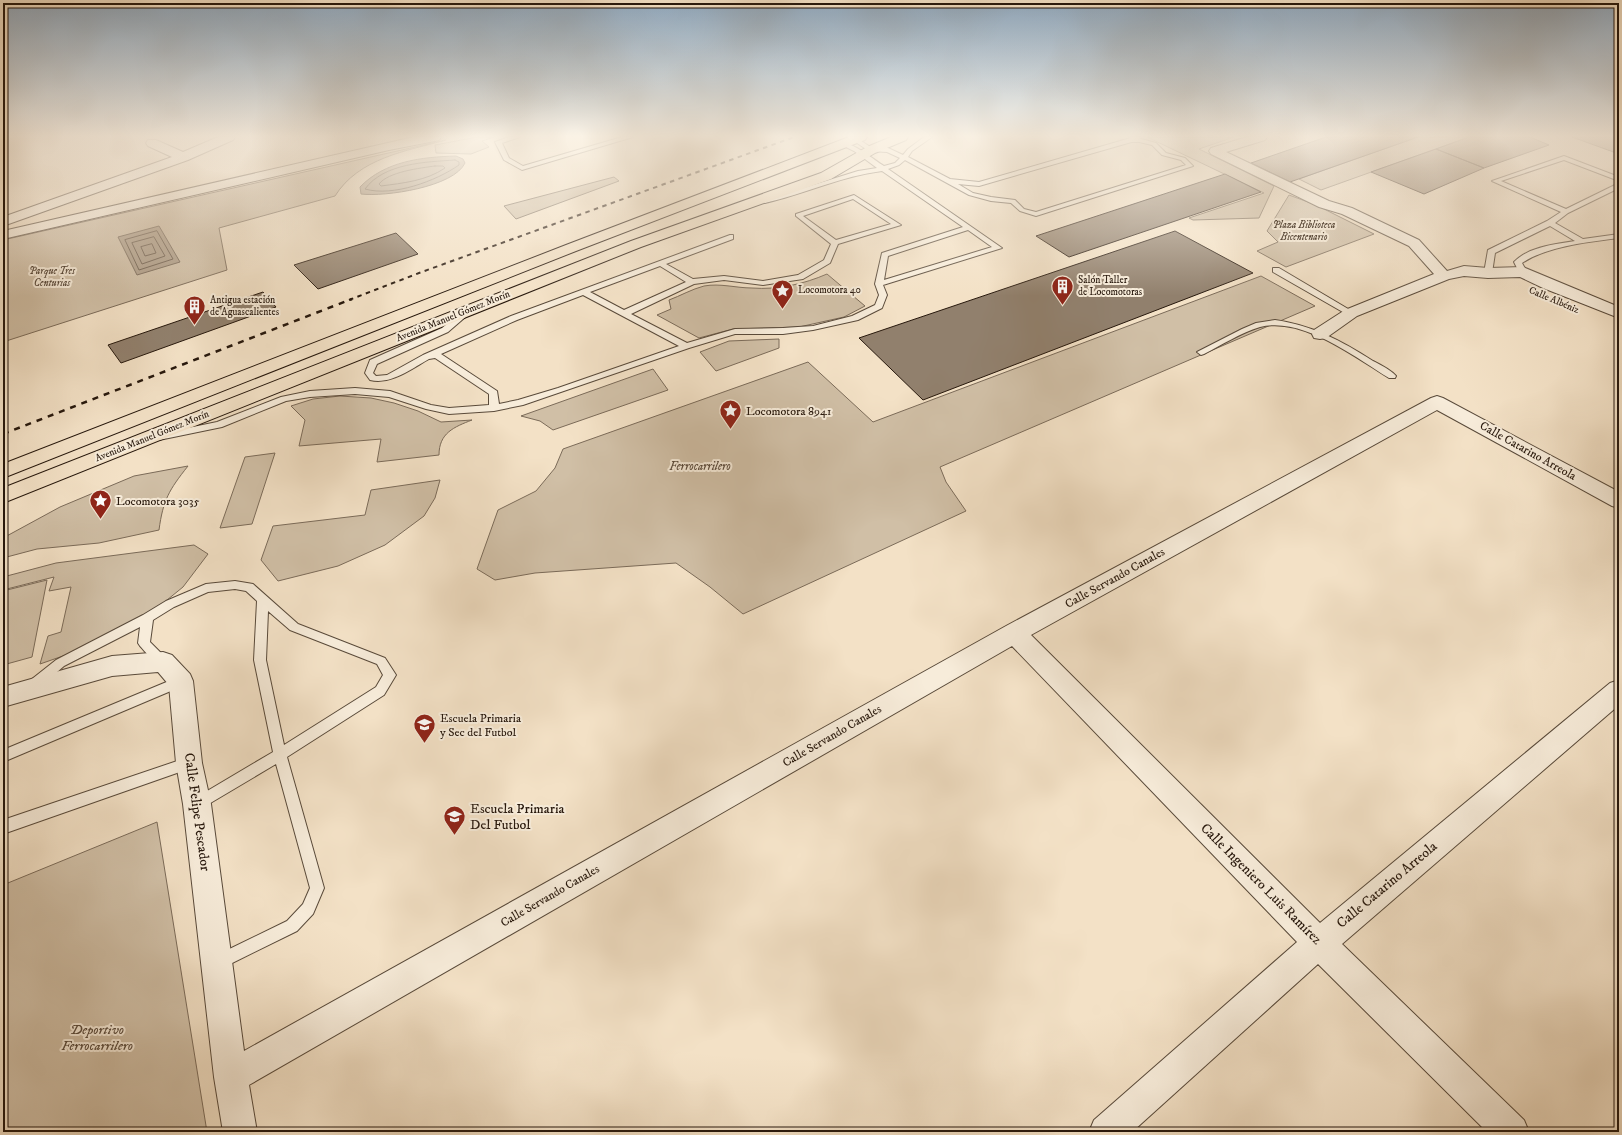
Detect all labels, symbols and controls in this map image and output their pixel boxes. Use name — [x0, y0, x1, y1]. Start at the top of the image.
park label: Plaza Biblioteca Bicentenario — [1273, 219, 1335, 243]
park label: Parque Tres Centurias — [29, 265, 76, 289]
building icon: Salón Taller de Locomotoras — [1049, 273, 1075, 306]
place label: Salón Taller de Locomotoras — [1078, 274, 1143, 298]
place icon: Locomotora 40 — [769, 277, 795, 310]
place label: Locomotora 40 — [798, 284, 861, 296]
street label: Calle Albéniz — [1527, 284, 1582, 316]
street label: Avenida Manuel Gómez Morín — [394, 287, 512, 344]
building icon: Antigua estación de Aguascalientes — [181, 293, 207, 326]
place label: Antigua estación de Aguascalientes — [210, 294, 280, 318]
place icon: Locomotora 8941 — [718, 398, 744, 431]
place label: Locomotora 8941 — [746, 404, 831, 419]
street label: Avenida Manuel Gómez Morín — [93, 407, 211, 464]
street label: Calle Catarino Arreola — [1477, 418, 1580, 484]
park label: Ferrocarrilero — [669, 459, 731, 474]
place icon: Locomotora 3035 — [88, 488, 114, 521]
place label: Locomotora 3035 — [116, 494, 199, 509]
street label: Calle Servando Canales — [1063, 544, 1167, 612]
street label: Calle Servando Canales — [780, 702, 884, 770]
place label: Escuela Primaria y Sec del Futbol — [440, 711, 522, 740]
school or university icon: Escuela Primaria y Sec del Futbol — [411, 712, 437, 745]
street label: Calle Felipe Pescador — [180, 752, 214, 873]
place label: Escuela Primaria Del Futbol — [470, 800, 565, 834]
school or university icon: Escuela Primaria Del Futbol — [441, 804, 467, 837]
street label: Calle Ingeniero Luis Ramírez — [1196, 819, 1326, 949]
street label: Calle Catarino Arreola — [1333, 838, 1441, 932]
street label: Calle Servando Canales — [498, 862, 602, 930]
park label: Deportivo Ferrocarrilero — [61, 1021, 133, 1055]

